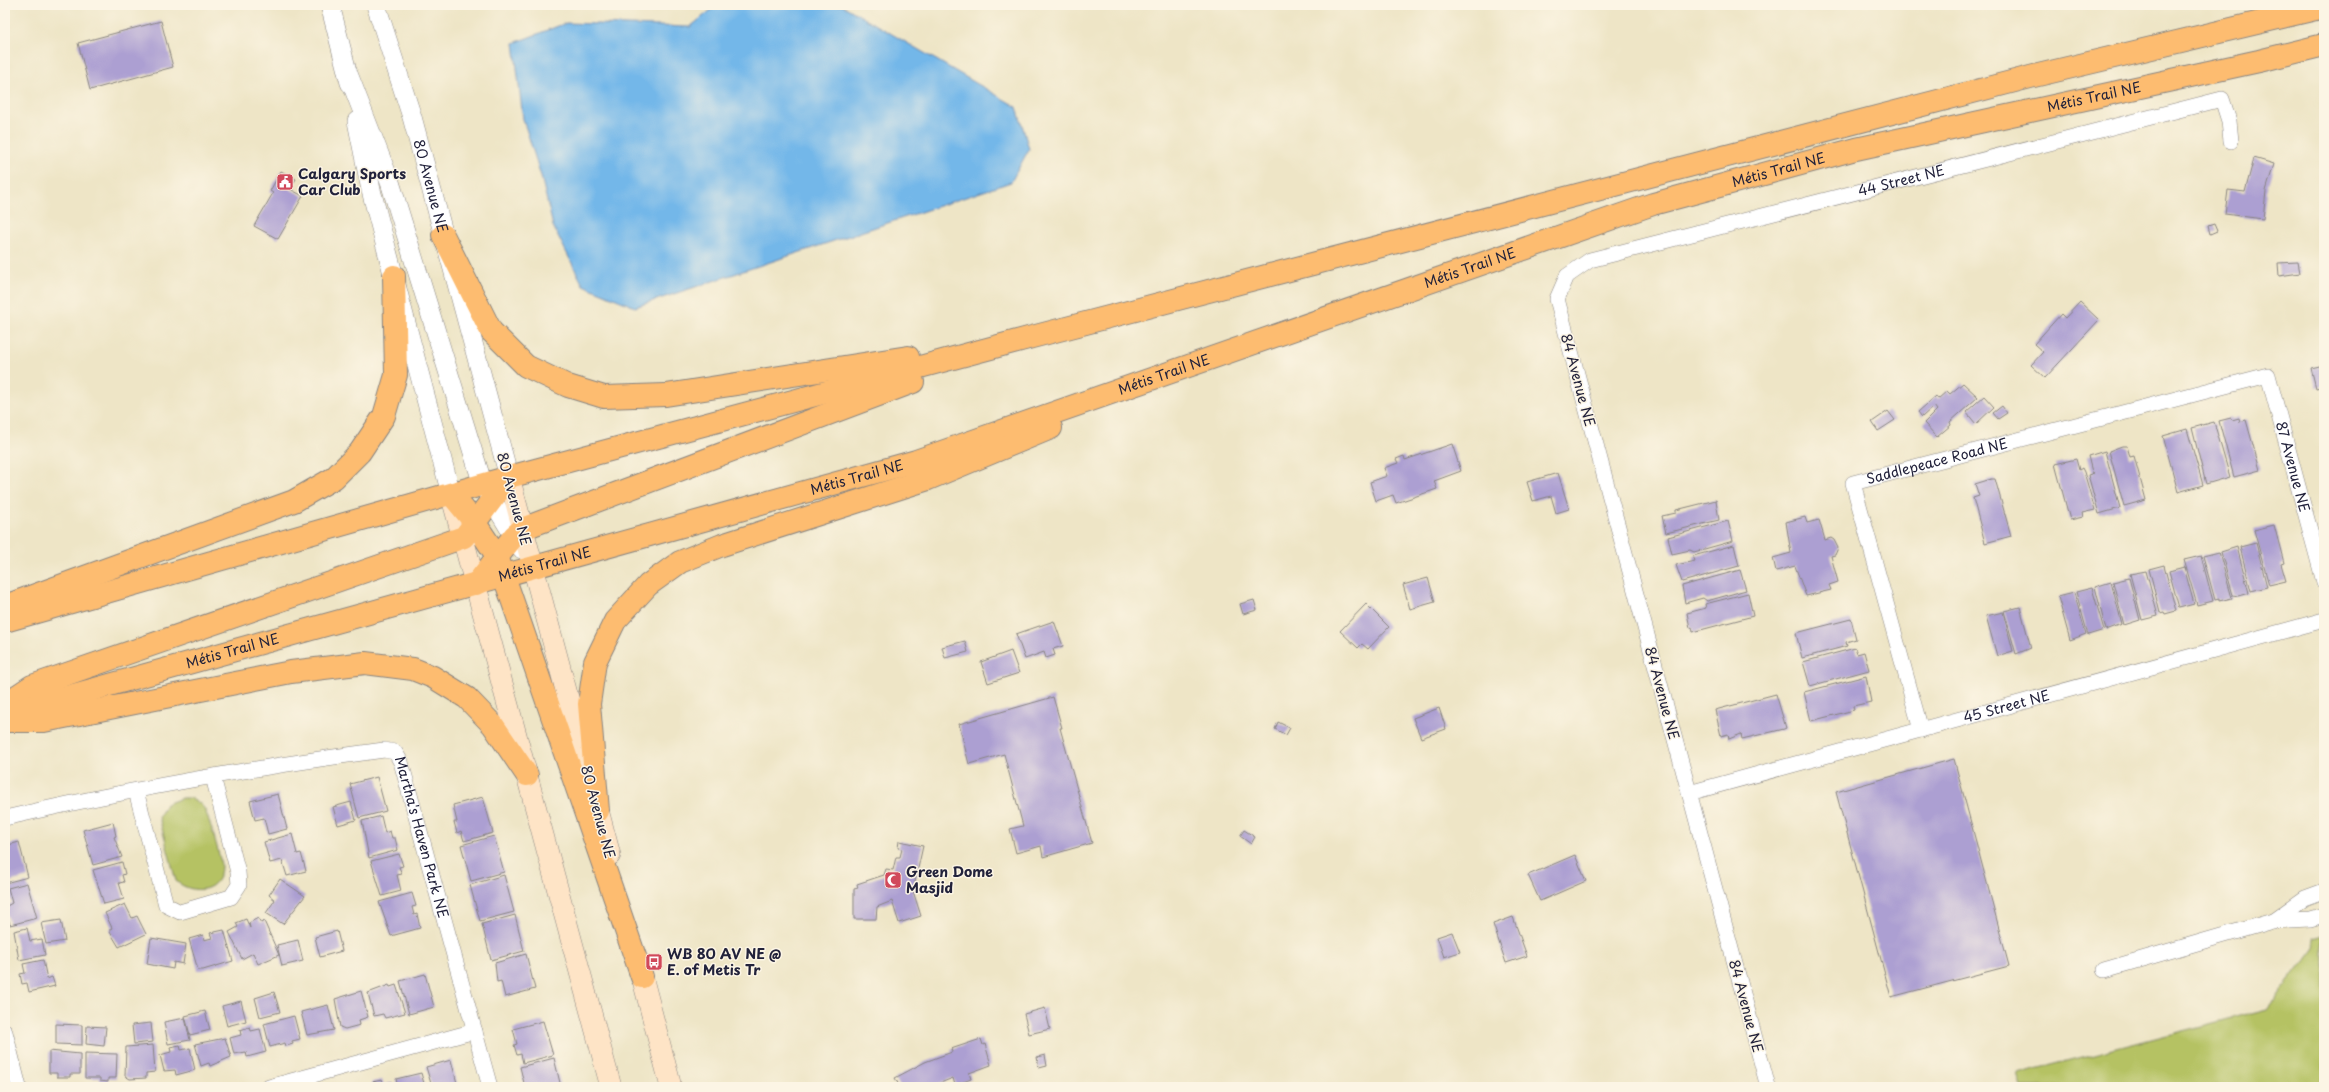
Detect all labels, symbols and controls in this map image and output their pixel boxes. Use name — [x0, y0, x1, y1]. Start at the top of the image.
street label: Métis Trail NE — [2045, 76, 2143, 117]
street label: 80 Avenue NE — [408, 137, 454, 235]
street label: Métis Trail NE — [1729, 147, 1828, 192]
street label: 44 Street NE — [1856, 159, 1947, 201]
place label: Calgary Sports Car Club — [298, 163, 406, 200]
public building icon: Calgary Sports Car Club — [275, 172, 295, 192]
street label: Métis Trail NE — [1421, 242, 1519, 293]
street label: 84 Avenue NE — [1556, 331, 1601, 429]
street label: Métis Trail NE — [1115, 348, 1213, 400]
street label: 87 Avenue NE — [2271, 419, 2316, 514]
street label: Saddlepeace Road NE — [1864, 432, 2010, 489]
street label: 80 Avenue NE — [492, 450, 537, 548]
street label: Métis Trail NE — [808, 454, 906, 500]
street label: Métis Trail NE — [495, 541, 594, 587]
street label: Métis Trail NE — [183, 627, 281, 673]
street label: 84 Avenue NE — [1640, 644, 1685, 742]
street label: 45 Street NE — [1961, 684, 2052, 728]
street label: Martha's Haven Park NE — [390, 754, 454, 921]
street label: 80 Avenue NE — [576, 763, 621, 861]
place label: Green Dome Masjid — [906, 861, 993, 898]
mosque icon: Green Dome Masjid — [883, 870, 903, 890]
place label: WB 80 AV NE @ E. of Metis Tr — [667, 943, 781, 980]
bus stop icon: WB 80 AV NE @ E. of Metis Tr — [644, 952, 664, 972]
street label: 84 Avenue NE — [1724, 957, 1769, 1055]

